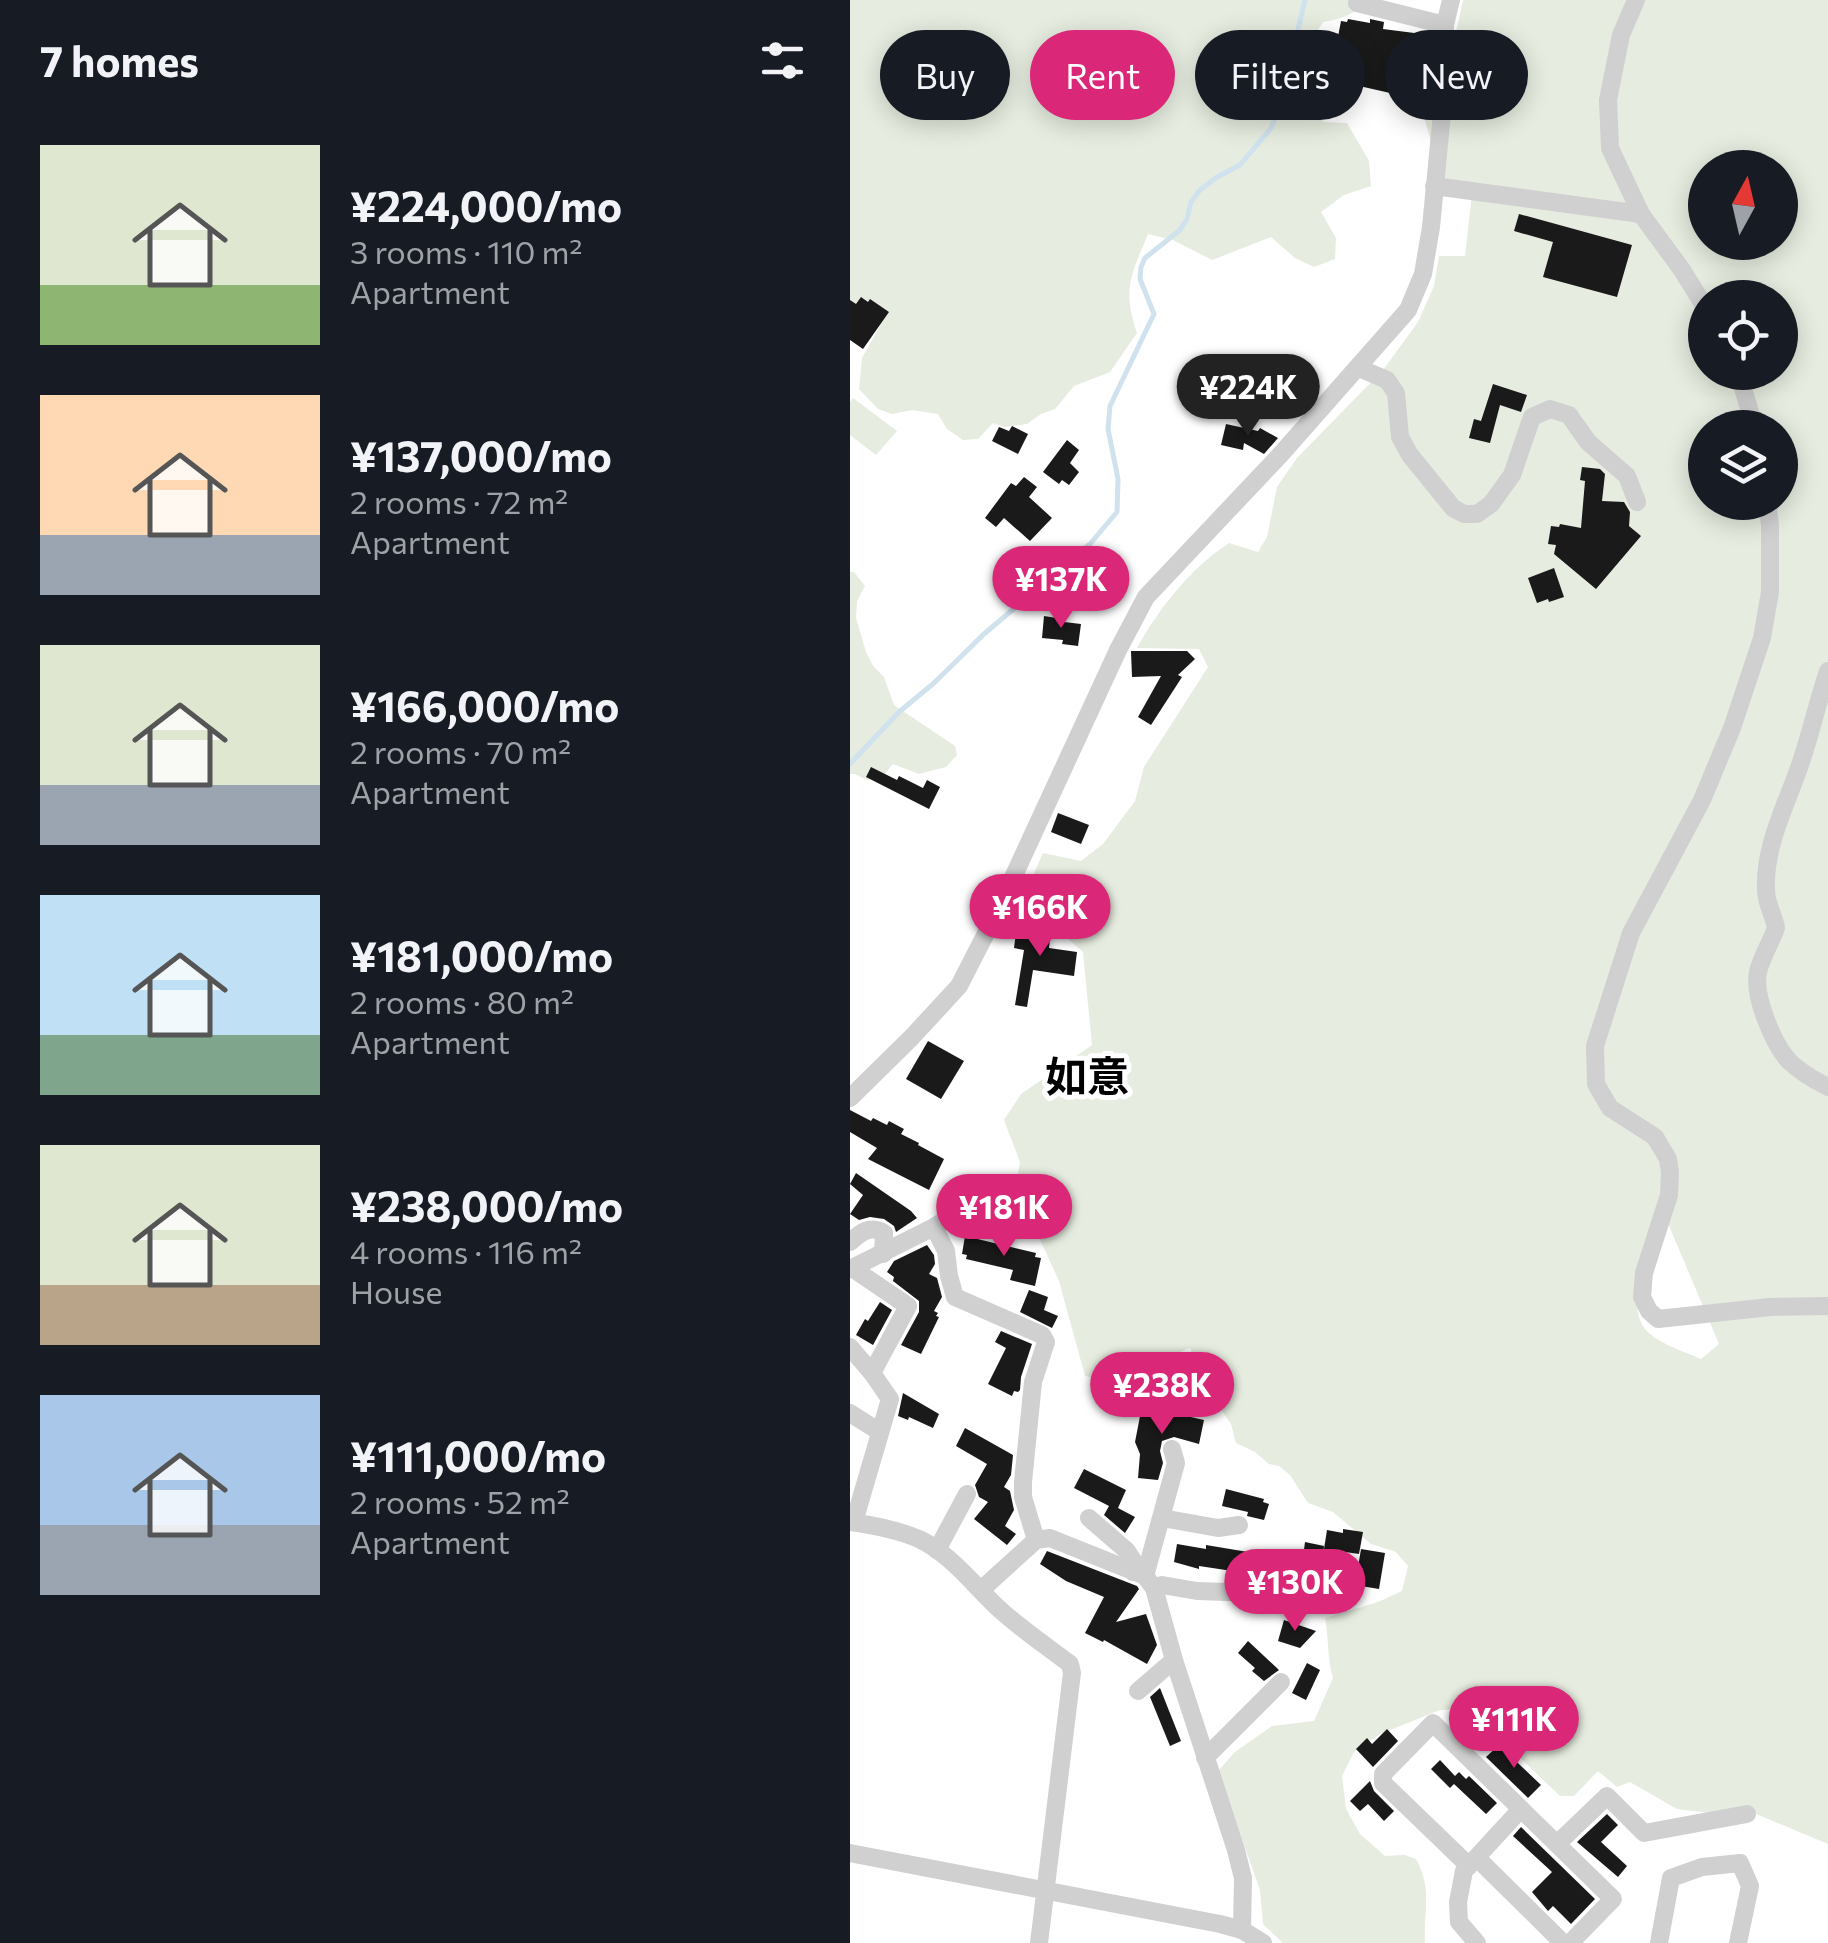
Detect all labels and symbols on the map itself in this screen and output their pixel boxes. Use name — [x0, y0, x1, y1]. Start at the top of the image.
north arrow — [1688, 150, 1798, 260]
pin: ¥224K — [1178, 354, 1318, 439]
pin: ¥137K — [991, 546, 1131, 631]
pin: ¥166K — [970, 874, 1110, 959]
district label: 如意 — [1045, 1049, 1129, 1101]
pin: ¥181K — [934, 1174, 1074, 1259]
pin: ¥238K — [1092, 1352, 1232, 1437]
pin: ¥130K — [1225, 1549, 1365, 1634]
pin: ¥111K — [1444, 1686, 1584, 1771]

